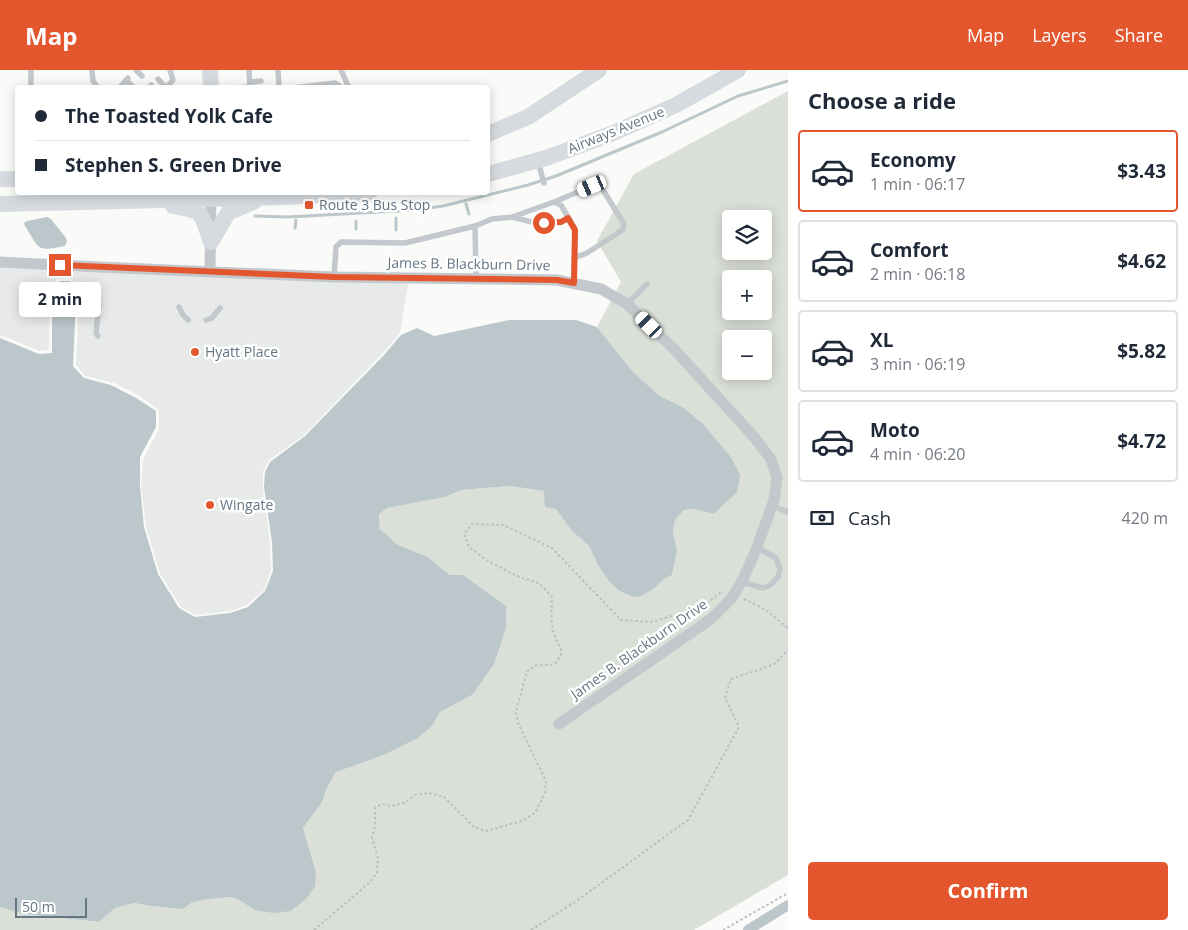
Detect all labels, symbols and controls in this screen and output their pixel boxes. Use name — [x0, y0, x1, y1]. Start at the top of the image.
text: Map — [25, 19, 77, 52]
text: Map — [967, 23, 1004, 47]
text: Layers — [1032, 23, 1087, 47]
text: Share — [1115, 23, 1163, 47]
text: Choose a ride — [808, 85, 956, 115]
street label: Airways Avenue — [565, 101, 667, 158]
text: The Toasted Yolk Cafe — [65, 103, 273, 129]
text: Economy — [870, 147, 956, 173]
icon: car — [810, 149, 855, 194]
text: Stephen S. Green Drive — [65, 152, 282, 178]
text: $3.43 — [1117, 158, 1166, 184]
car — [575, 173, 608, 199]
text: 1 min · 06:17 — [870, 173, 965, 195]
place label: Route 3 Bus Stop — [319, 195, 430, 214]
marker: Route 3 Bus Stop — [303, 199, 315, 211]
map controls — [722, 210, 772, 380]
button: layers — [722, 210, 772, 260]
route start — [533, 212, 555, 234]
text: Comfort — [870, 237, 949, 263]
icon: car — [810, 239, 855, 284]
text: $4.62 — [1117, 248, 1166, 274]
street label: James B. Blackburn Drive — [385, 253, 551, 274]
route end — [49, 254, 71, 276]
text: 2 min · 06:18 — [870, 263, 965, 285]
button: + — [722, 270, 772, 320]
callout: 2 min — [19, 282, 101, 318]
text: 2 min — [38, 288, 82, 310]
car — [633, 309, 664, 341]
text: XL — [870, 327, 893, 353]
icon: car — [810, 329, 855, 374]
button: − — [722, 330, 772, 380]
text: $5.82 — [1117, 338, 1166, 364]
place label: Hyatt Place — [205, 342, 278, 361]
marker: Hyatt Place — [189, 346, 201, 358]
text: 3 min · 06:19 — [870, 353, 965, 375]
text: Moto — [870, 417, 920, 443]
icon: car — [810, 419, 855, 464]
text: $4.72 — [1117, 428, 1166, 454]
text: 4 min · 06:20 — [870, 443, 965, 465]
place label: Wingate — [220, 495, 273, 514]
marker: Wingate — [204, 499, 216, 511]
icon: cash — [808, 504, 836, 532]
text: Cash — [848, 505, 891, 531]
text: 420 m — [1122, 507, 1168, 529]
street label: James B. Blackburn Drive — [565, 594, 711, 704]
button: Confirm — [808, 862, 1168, 920]
scale bar — [15, 895, 88, 918]
text: 50 m — [22, 897, 55, 916]

